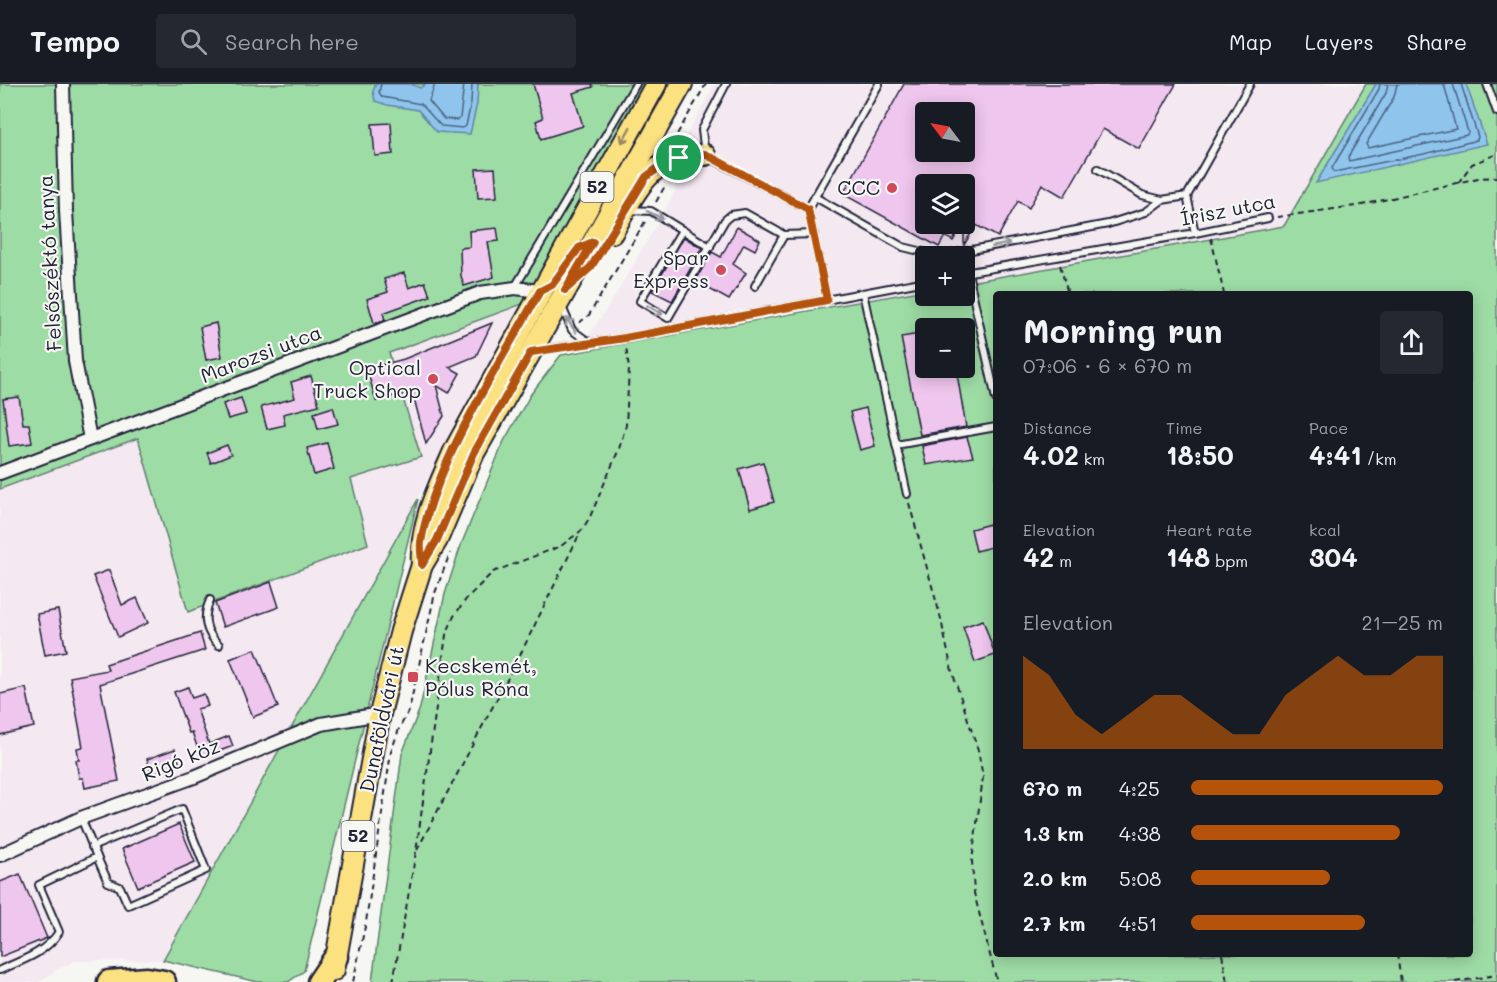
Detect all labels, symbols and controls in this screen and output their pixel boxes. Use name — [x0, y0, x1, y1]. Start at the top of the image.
search box — [156, 14, 576, 68]
text: Tempo — [30, 23, 120, 59]
icon: search — [177, 25, 210, 58]
text: Search here — [225, 27, 359, 56]
text: Map — [1229, 28, 1272, 55]
text: Layers — [1305, 28, 1374, 55]
text: Share — [1407, 28, 1467, 55]
north arrow — [915, 102, 975, 162]
map controls — [915, 102, 975, 378]
one-way arrow — [620, 125, 631, 143]
pin — [653, 132, 704, 183]
icon: arrive — [662, 141, 695, 174]
road number: 52 — [580, 172, 614, 202]
street label: Felsőszéktó tanya — [31, 174, 67, 352]
place label: CCC — [837, 174, 880, 200]
button: layers — [915, 174, 975, 234]
marker: CCC — [885, 181, 899, 195]
street label: Írisz utca — [1178, 187, 1277, 231]
one-way arrow — [646, 210, 664, 222]
one-way arrow — [991, 239, 1010, 250]
place label: Spar Express — [633, 244, 709, 293]
button: + — [915, 246, 975, 306]
marker: Spar Express — [714, 263, 728, 277]
one-way arrow — [646, 305, 663, 317]
text: Morning run — [1023, 308, 1223, 351]
button: share — [1380, 311, 1443, 374]
one-way arrow — [564, 317, 577, 334]
street label: Marozsi utca — [196, 318, 325, 388]
button: − — [915, 318, 975, 378]
text: 07:06 · 6 × 670 m — [1023, 352, 1192, 378]
place label: Optical Truck Shop — [313, 354, 421, 403]
marker: Optical Truck Shop — [426, 372, 440, 386]
text: Distance — [1023, 417, 1092, 438]
text: Time — [1166, 417, 1202, 438]
text: Pace — [1309, 417, 1348, 438]
text: 4.02 — [1023, 438, 1079, 472]
text: 18:50 — [1166, 438, 1234, 472]
text: 4:41 — [1309, 438, 1362, 472]
text: km — [1079, 448, 1105, 469]
text: /km — [1362, 448, 1397, 469]
text: Elevation — [1023, 519, 1095, 540]
text: Heart rate — [1166, 519, 1252, 540]
text: kcal — [1309, 519, 1341, 540]
text: 42 — [1023, 540, 1054, 574]
text: 148 — [1166, 540, 1210, 574]
text: 304 — [1309, 540, 1358, 574]
text: m — [1054, 550, 1072, 571]
text: bpm — [1210, 550, 1248, 571]
text: Elevation — [1023, 609, 1113, 635]
text: 21–25 m — [1361, 609, 1443, 635]
street label: Dunaföldvári út — [353, 643, 409, 795]
place label: Kecskemét, Pólus Róna — [425, 652, 537, 701]
marker: Kecskemét, Pólus Róna — [406, 670, 420, 684]
street label: Rigó köz — [138, 732, 224, 787]
text: 670 m — [1023, 775, 1082, 801]
text: 4:25 — [1119, 775, 1160, 801]
text: 1.3 km — [1023, 820, 1084, 846]
text: 4:38 — [1119, 820, 1161, 846]
road number: 52 — [342, 821, 374, 851]
text: 2.0 km — [1023, 865, 1087, 891]
text: 5:08 — [1119, 865, 1161, 891]
text: 2.7 km — [1023, 910, 1085, 936]
text: 4:51 — [1119, 910, 1158, 936]

